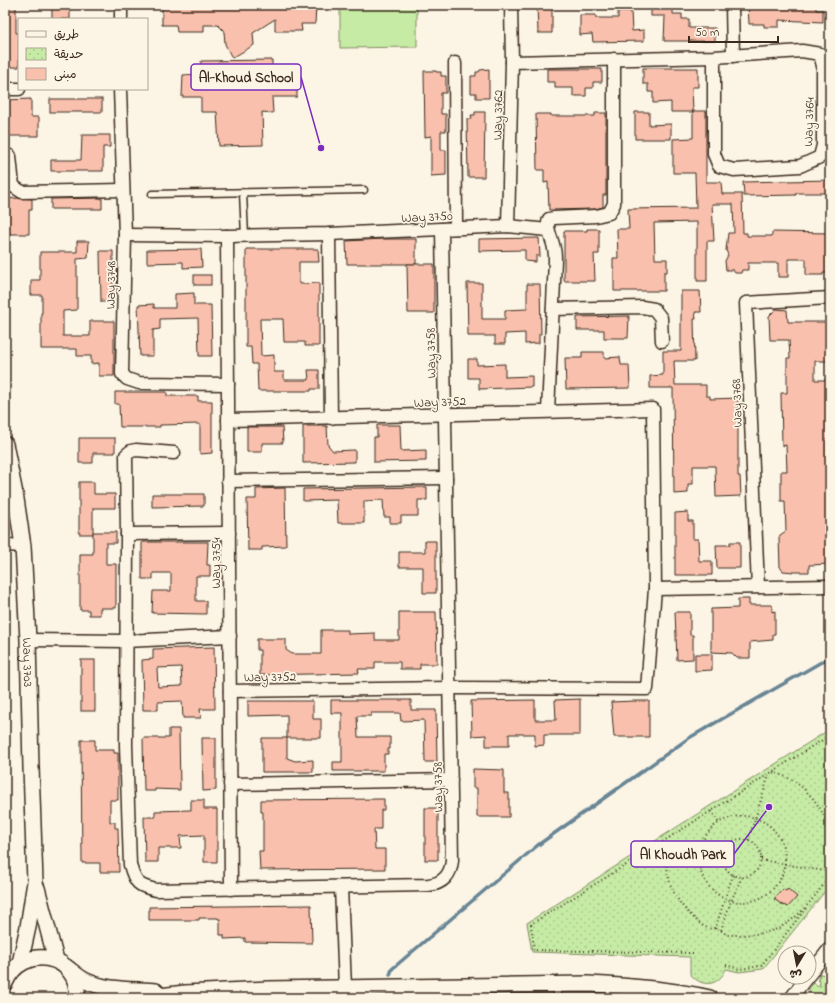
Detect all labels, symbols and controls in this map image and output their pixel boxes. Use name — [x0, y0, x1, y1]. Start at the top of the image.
legend — [18, 18, 148, 90]
scale bar — [689, 18, 778, 44]
text: 50 m — [695, 24, 719, 42]
text: طريق — [54, 26, 79, 44]
text: حديقة — [54, 46, 83, 64]
callout: Al-Khoud School — [191, 64, 301, 90]
text: مبنى — [54, 66, 77, 84]
text: Al-Khoud School — [199, 68, 294, 89]
street label: Way 3762 — [489, 89, 509, 140]
street label: Way 3764 — [799, 96, 821, 147]
street label: Way 3750 — [401, 207, 454, 229]
street label: Way 3748 — [102, 260, 122, 309]
street label: Way 3758 — [422, 327, 442, 378]
street label: Way 3768 — [727, 378, 749, 428]
street label: Way 3752 — [414, 392, 467, 414]
street label: Way 3754 — [207, 537, 227, 589]
street label: Way 3703 — [16, 637, 37, 687]
street label: Way 3752 — [244, 668, 297, 688]
street label: Way 3758 — [429, 761, 449, 812]
callout: Al Khoudh Park — [631, 841, 734, 867]
text: Al Khoudh Park — [640, 845, 727, 866]
north arrow — [777, 945, 817, 985]
text: ش — [788, 965, 803, 983]

